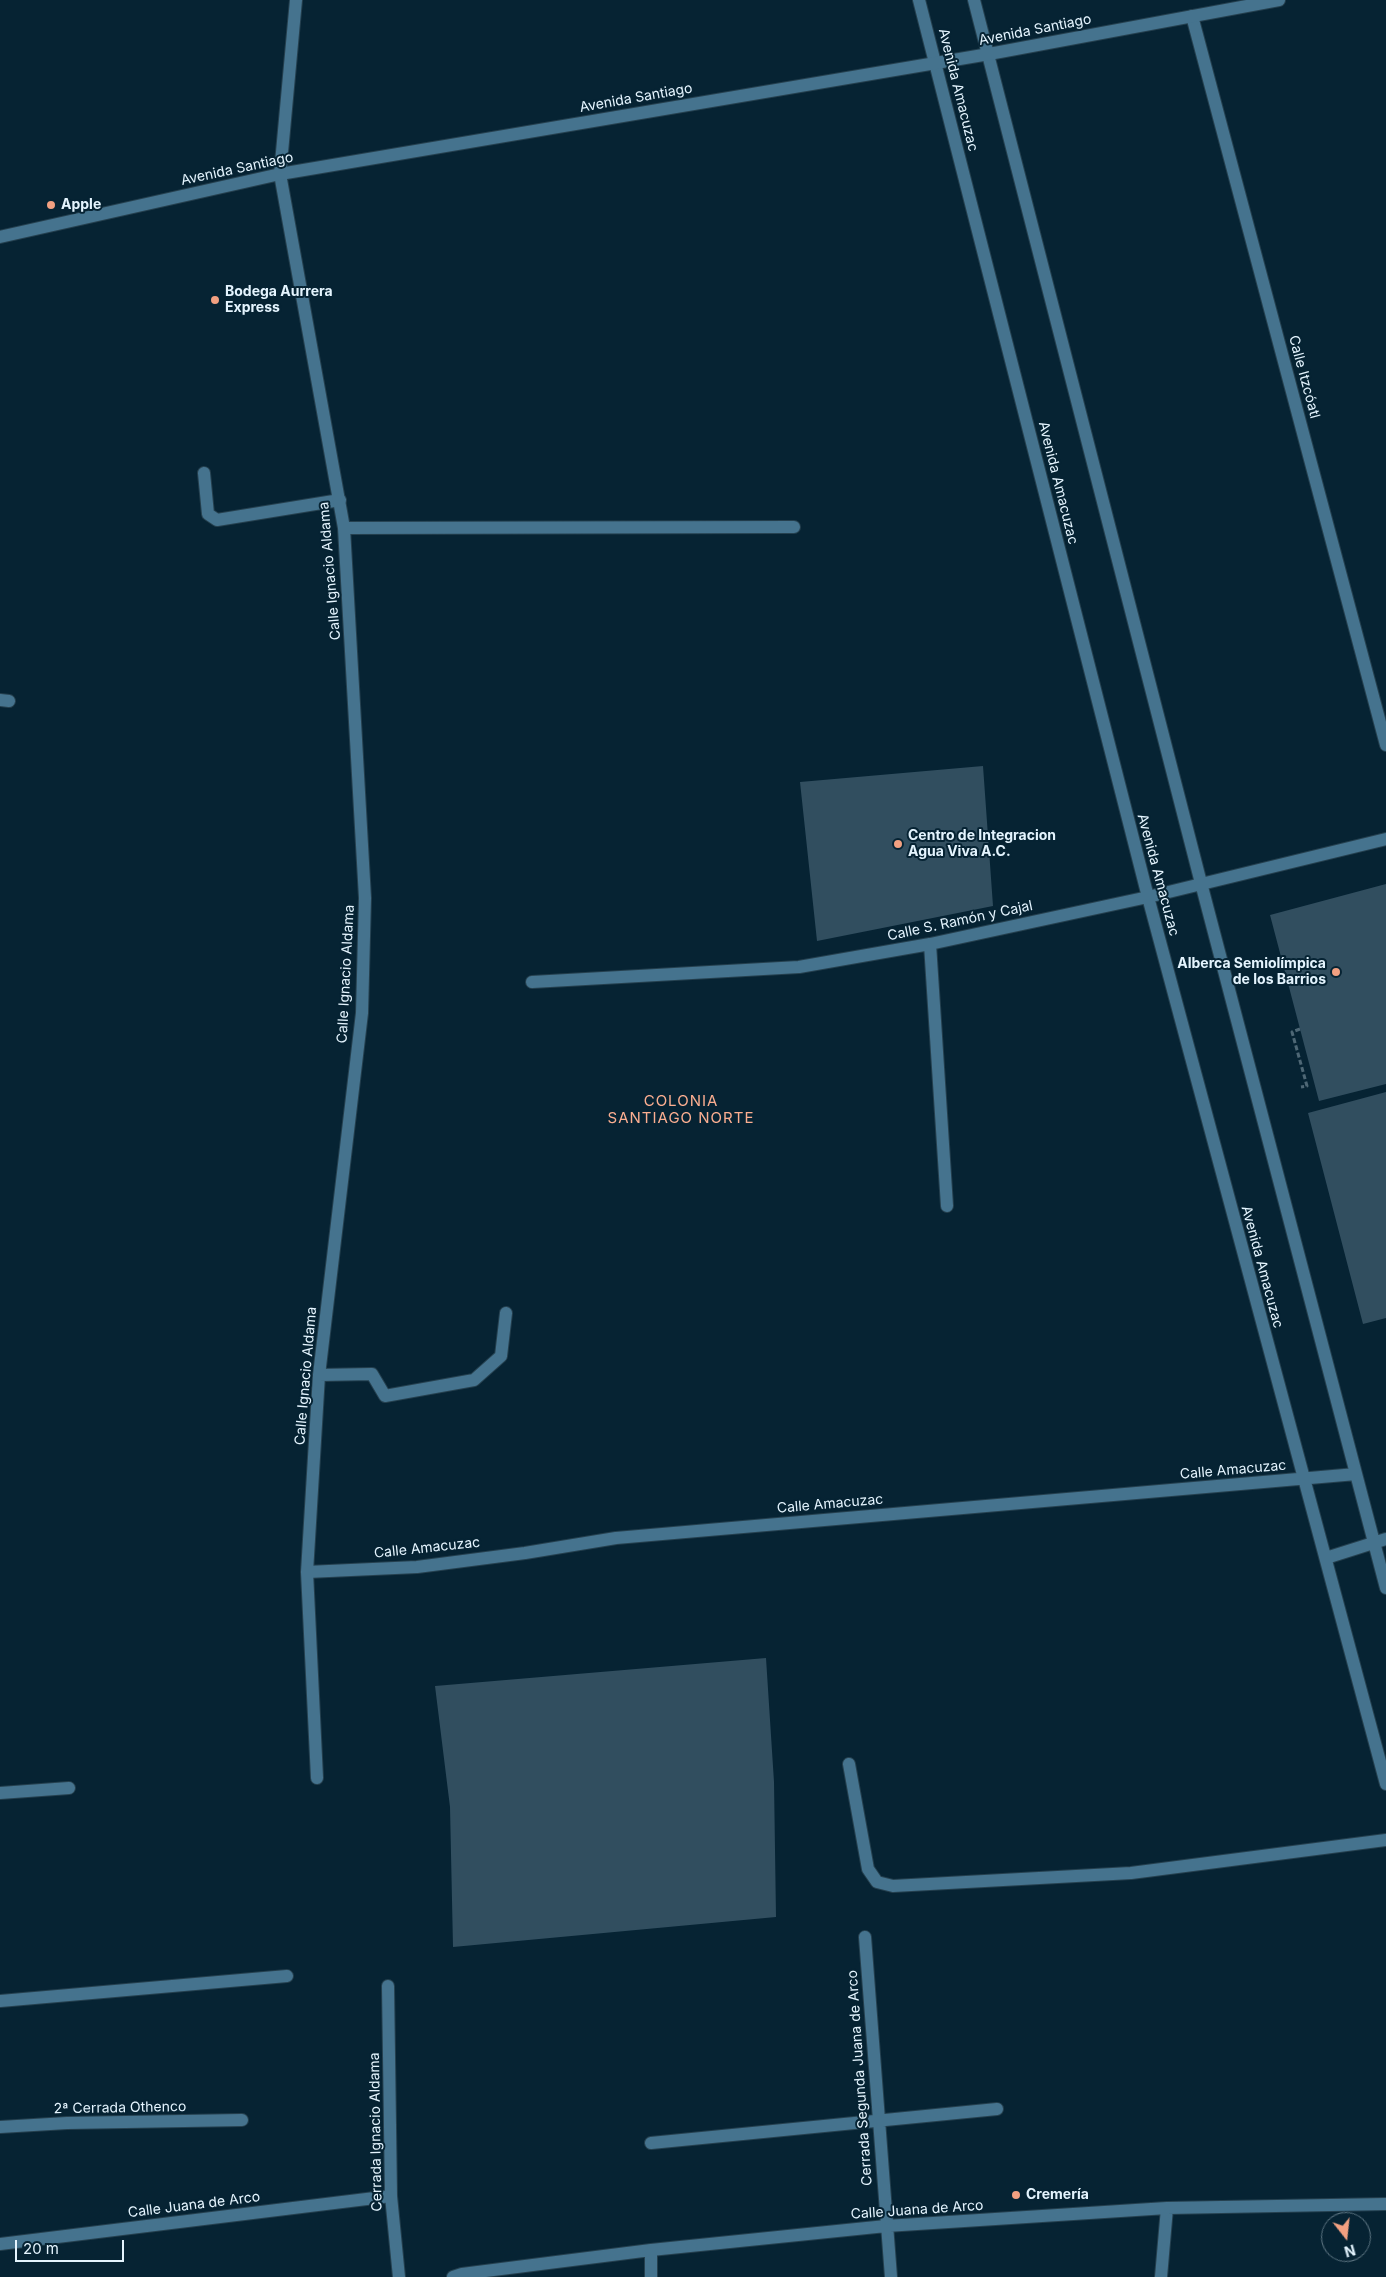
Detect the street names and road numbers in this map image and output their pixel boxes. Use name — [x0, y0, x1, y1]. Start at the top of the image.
street label: Avenida Santiago — [977, 11, 1093, 49]
street label: Avenida Amacuzac — [935, 27, 981, 153]
street label: Avenida Santiago — [578, 80, 694, 116]
street label: Avenida Santiago — [179, 149, 295, 189]
street label: Calle Itzcóatl — [1285, 334, 1323, 420]
street label: Avenida Amacuzac — [1035, 420, 1081, 546]
street label: Calle Ignacio Aldama — [316, 501, 344, 641]
street label: Avenida Amacuzac — [1134, 812, 1182, 938]
street label: Calle S. Ramón y Cajal — [886, 897, 1034, 945]
street label: Calle Ignacio Aldama — [334, 904, 358, 1044]
street label: Avenida Amacuzac — [1238, 1204, 1286, 1330]
street label: Calle Ignacio Aldama — [292, 1306, 320, 1446]
street label: Calle Amacuzac — [1179, 1457, 1287, 1483]
street label: Calle Amacuzac — [776, 1491, 884, 1517]
street label: Calle Amacuzac — [373, 1534, 481, 1562]
street label: Cerrada Segunda Juana de Arco — [844, 1970, 876, 2186]
street label: Cerrada Ignacio Aldama — [366, 2052, 386, 2212]
street label: 2ª Cerrada Othenco — [54, 2098, 186, 2118]
street label: Calle Juana de Arco — [127, 2189, 261, 2221]
street label: Calle Juana de Arco — [850, 2197, 984, 2223]

